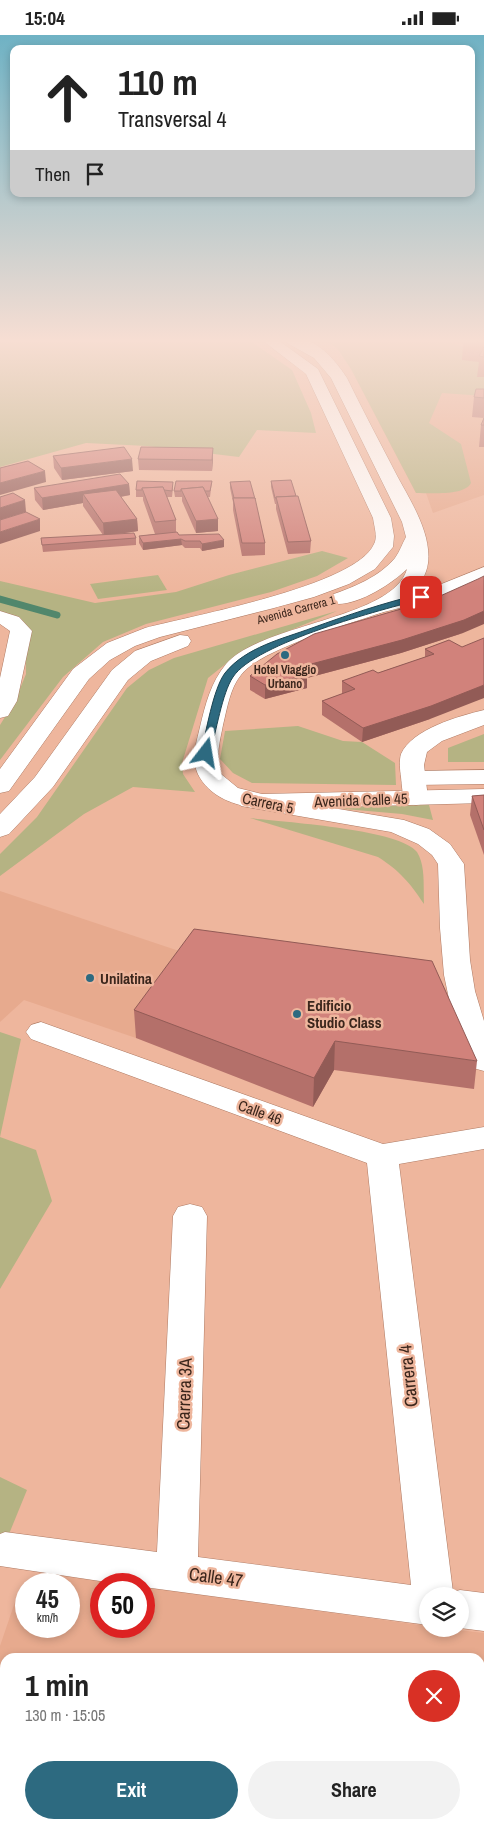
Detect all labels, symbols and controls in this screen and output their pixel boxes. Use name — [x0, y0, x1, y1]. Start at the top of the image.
text: 15:04 — [25, 5, 65, 31]
text: 110 m — [118, 59, 198, 106]
icon: ahead — [35, 65, 100, 130]
text: Transversal 4 — [118, 104, 227, 134]
icon: arrive — [81, 160, 109, 188]
text: Then — [35, 161, 71, 187]
pin — [400, 576, 442, 618]
icon: arrive — [407, 583, 435, 611]
street label: Avenida Carrera 1 — [254, 592, 337, 628]
marker: Hotel Viaggio Urbano — [279, 649, 291, 661]
place label: Hotel Viaggio Urbano — [254, 662, 316, 692]
position arrow — [179, 726, 231, 778]
street label: Carrera 5 — [240, 787, 296, 819]
street label: Avenida Calle 45 — [313, 788, 408, 812]
place label: Unilatina — [100, 968, 152, 989]
marker: Unilatina — [84, 972, 96, 984]
place label: Edificio Studio Class — [307, 995, 382, 1033]
marker: Edificio Studio Class — [291, 1008, 303, 1020]
street label: Calle 46 — [235, 1094, 285, 1130]
street label: Carrera 4 — [392, 1344, 424, 1408]
street label: Carrera 3A — [170, 1357, 198, 1431]
street label: Calle 47 — [187, 1561, 245, 1593]
speed limit sign: 50 — [90, 1573, 155, 1638]
text: 45 — [36, 1582, 59, 1616]
map controls — [419, 1587, 469, 1637]
button: layers — [419, 1587, 469, 1637]
text: km/h — [37, 1610, 58, 1626]
text: 1 min — [25, 1665, 89, 1705]
button: close — [408, 1670, 460, 1722]
text: 130 m · 15:05 — [25, 1704, 105, 1726]
button: Exit — [25, 1761, 238, 1819]
button: Share — [248, 1761, 460, 1819]

